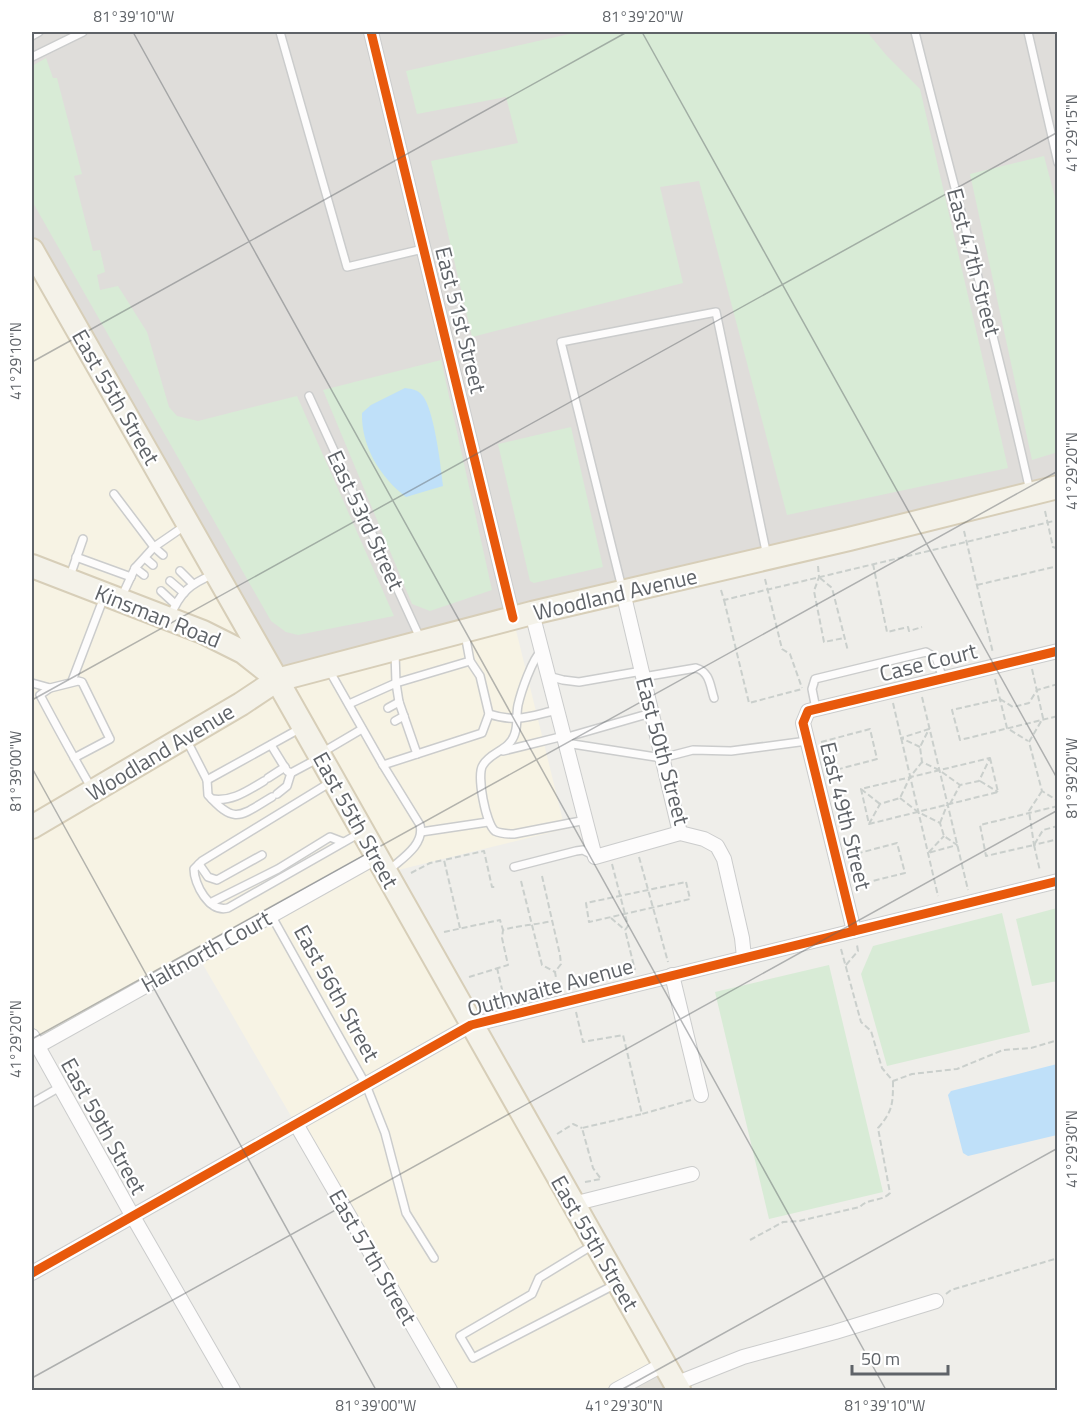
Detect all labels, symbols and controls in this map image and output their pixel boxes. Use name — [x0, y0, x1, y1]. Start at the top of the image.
text: 81°39'10"W — [94, 5, 174, 28]
text: 81°39'20"W — [603, 5, 683, 28]
text: 41°29'15"N — [1060, 94, 1083, 172]
street label: East 47th Street — [938, 184, 1010, 340]
street label: East 51st Street — [426, 243, 496, 397]
text: 41°29'10"N — [4, 322, 27, 400]
street label: East 55th Street — [63, 323, 169, 471]
text: 41°29'20"N — [1060, 432, 1083, 510]
street label: East 53rd Street — [319, 444, 413, 596]
street label: Woodland Avenue — [530, 559, 700, 629]
street label: Kinsman Road — [90, 575, 226, 657]
street label: Case Court — [876, 633, 981, 691]
street label: East 50th Street — [627, 673, 699, 829]
street label: Woodland Avenue — [80, 694, 240, 810]
text: 81°39'00"W — [4, 731, 27, 811]
street label: East 49th Street — [811, 738, 881, 894]
text: 81°39'20"W — [1060, 738, 1083, 818]
street label: East 55th Street — [304, 745, 408, 895]
street label: Haltnorth Court — [135, 901, 278, 1001]
street label: East 56th Street — [285, 918, 389, 1068]
street label: Outhwaite Avenue — [463, 948, 637, 1026]
text: 41°29'20"N — [4, 1000, 27, 1078]
street label: East 59th Street — [52, 1051, 156, 1201]
text: 41°29'30"N — [1060, 1110, 1083, 1188]
street label: East 55th Street — [542, 1169, 648, 1317]
street label: East 57th Street — [320, 1183, 426, 1331]
scale bar — [852, 1338, 948, 1376]
text: 50 m — [861, 1345, 900, 1372]
text: 81°39'00"W — [336, 1394, 416, 1417]
text: 41°29'30"N — [585, 1394, 663, 1417]
text: 81°39'10"W — [845, 1394, 925, 1417]

